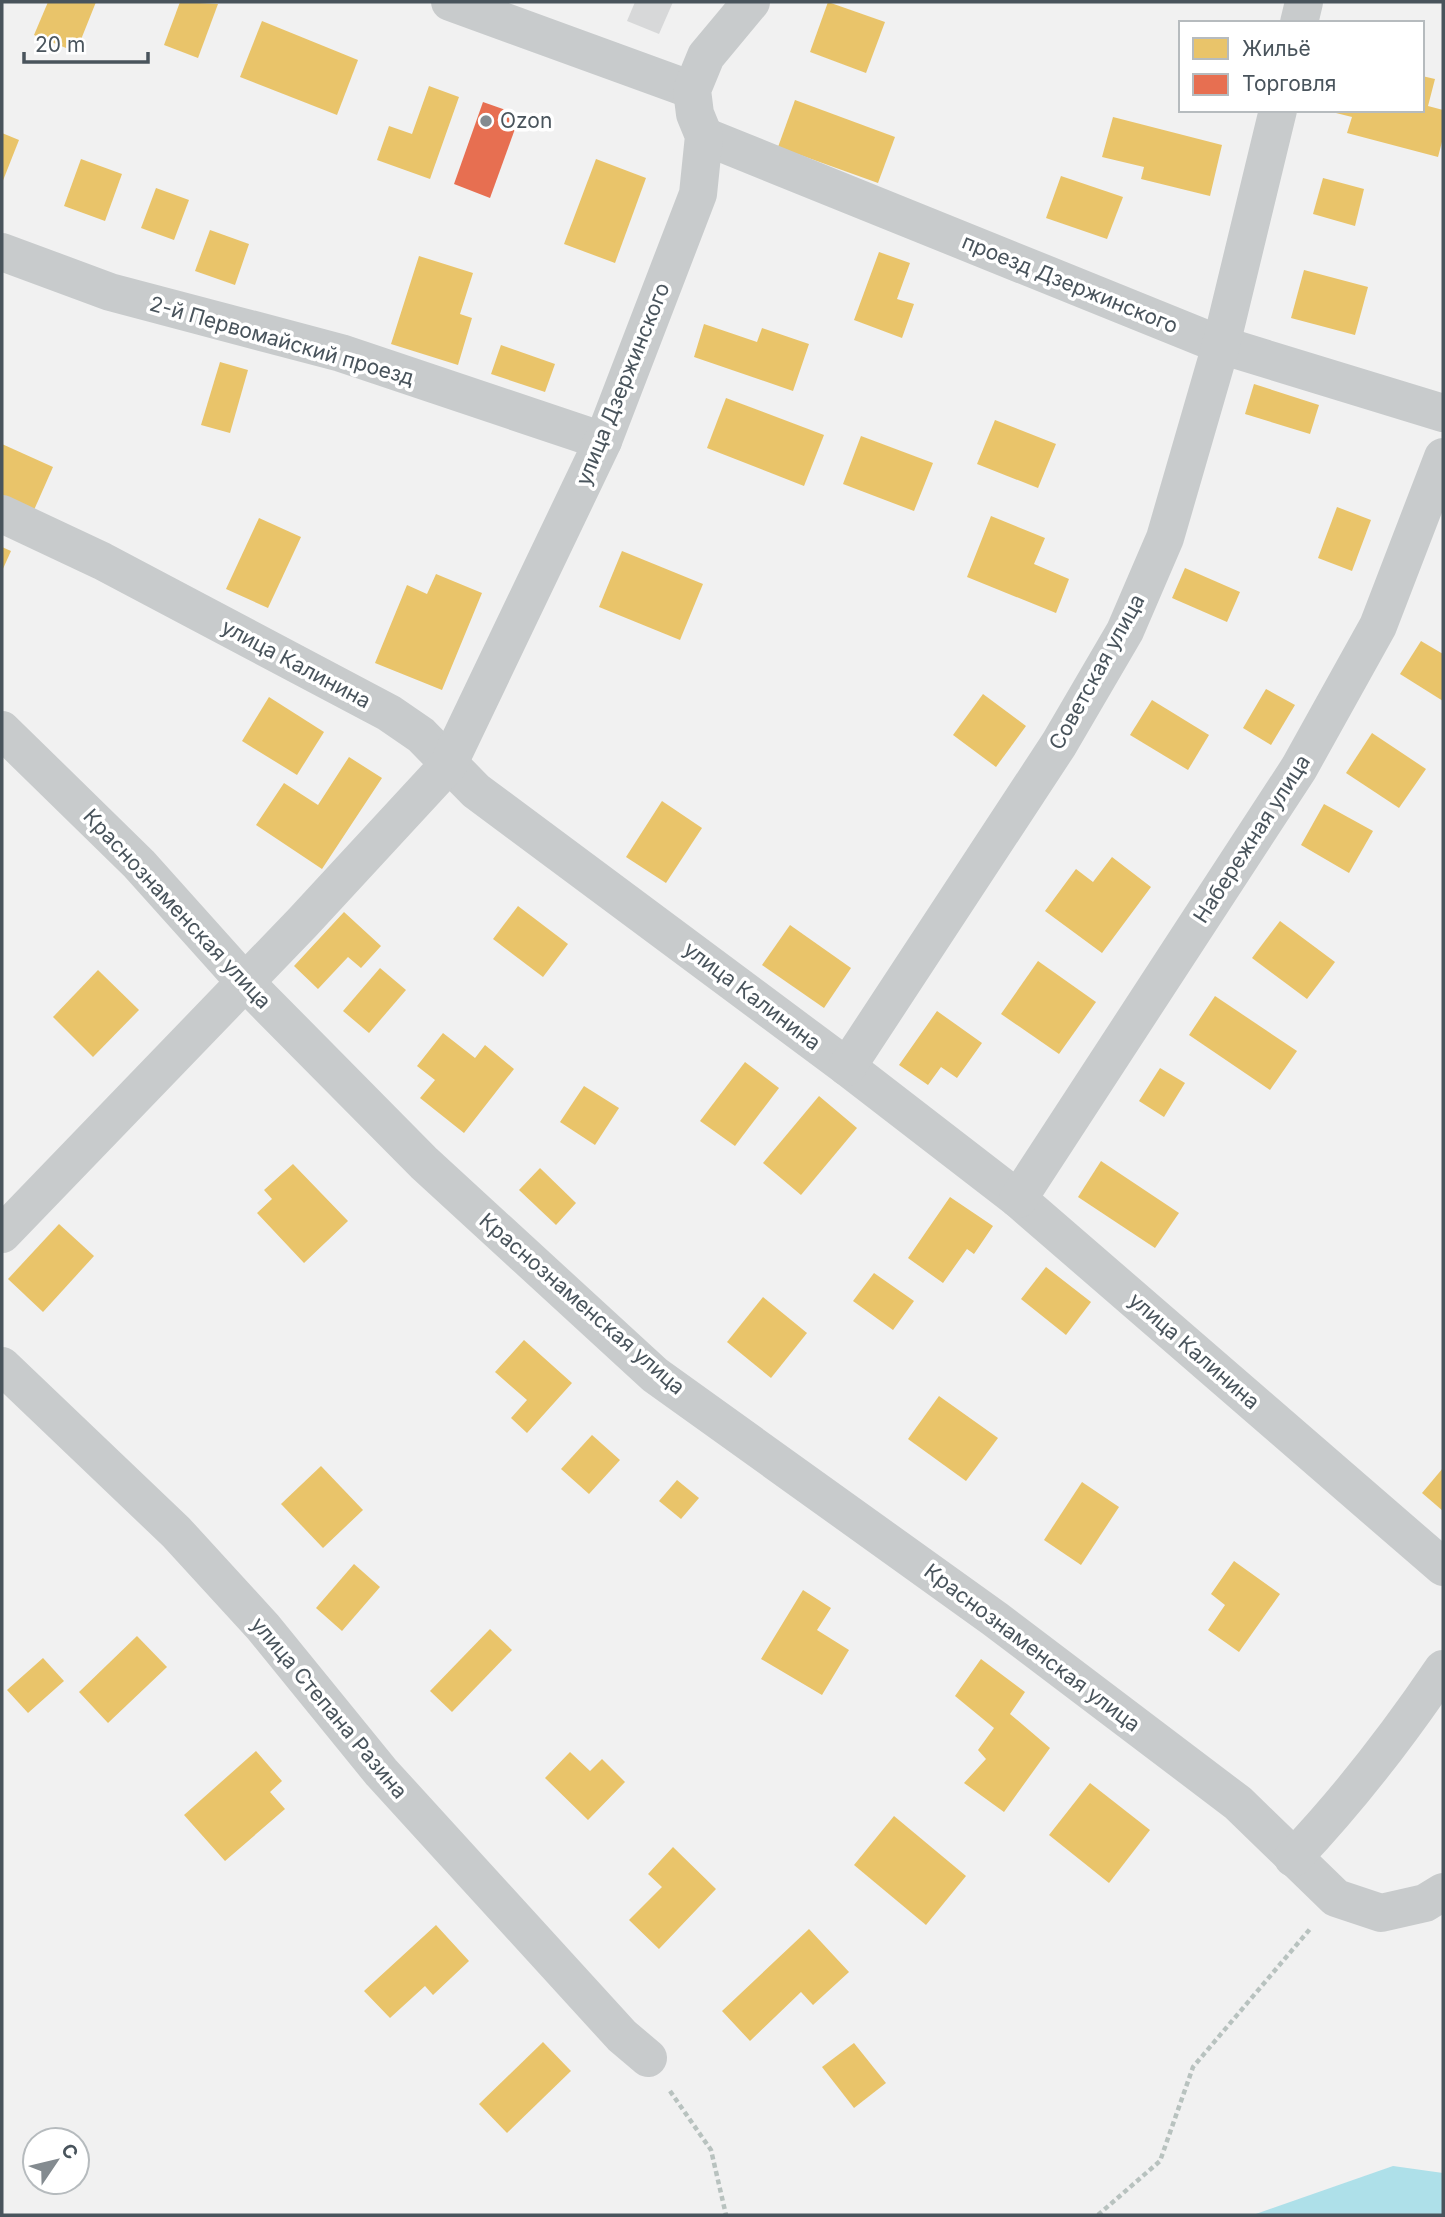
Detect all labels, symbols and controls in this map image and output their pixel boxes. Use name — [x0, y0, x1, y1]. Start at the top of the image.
scale bar — [24, 21, 149, 65]
legend — [1179, 21, 1424, 112]
text: 20 m — [35, 32, 85, 57]
text: Жильё — [1242, 36, 1311, 61]
text: Торговля — [1242, 71, 1336, 96]
place label: Ozon — [500, 108, 552, 133]
marker: Ozon — [478, 113, 494, 129]
street label: проезд Дзержинского — [959, 229, 1182, 338]
street label: улица Дзержинского — [570, 279, 675, 489]
street label: 2-й Первомайский проезд — [147, 291, 417, 390]
street label: Советская улица — [1043, 590, 1150, 754]
street label: улица Калинина — [218, 614, 375, 713]
street label: Набережная улица — [1188, 750, 1315, 927]
street label: Краснознаменская улица — [78, 804, 276, 1014]
street label: улица Калинина — [679, 936, 826, 1055]
street label: Краснознаменская улица — [475, 1208, 690, 1400]
street label: улица Калинина — [1124, 1287, 1265, 1414]
street label: Краснознаменская улица — [919, 1558, 1145, 1737]
street label: улица Степана Разина — [246, 1612, 413, 1803]
north arrow — [21, 2126, 91, 2196]
text: С — [56, 2139, 83, 2164]

